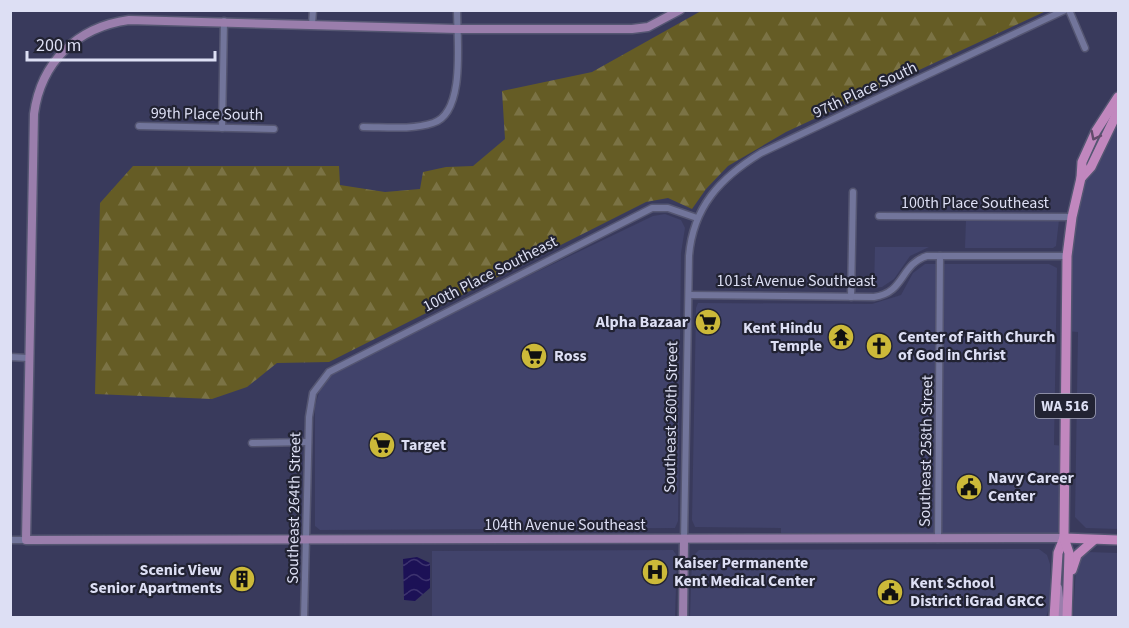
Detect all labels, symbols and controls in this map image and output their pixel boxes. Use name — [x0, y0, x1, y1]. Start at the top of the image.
scale bar — [27, 24, 214, 62]
text: 200 m — [36, 33, 81, 58]
street label: 97th Place South — [809, 56, 921, 124]
street label: 99th Place South — [151, 102, 263, 126]
one-way arrow — [1090, 129, 1102, 140]
street label: 100th Place Southeast — [901, 192, 1050, 214]
street label: 100th Place Southeast — [419, 230, 561, 317]
street label: 101st Avenue Southeast — [717, 270, 876, 292]
supermarket icon: Alpha Bazaar — [693, 307, 723, 337]
place label: Alpha Bazaar — [595, 311, 689, 333]
place label: Kent Hindu Temple — [743, 317, 822, 357]
temple icon: Kent Hindu Temple — [826, 322, 856, 352]
place label: Center of Faith Church of God in Christ — [898, 326, 1055, 366]
church icon: Center of Faith Church of God in Christ — [864, 331, 894, 361]
street label: Southeast 260th Street — [659, 340, 683, 493]
supermarket icon: Ross — [519, 341, 549, 371]
place label: Ross — [554, 345, 587, 367]
street label: Southeast 258th Street — [914, 374, 938, 527]
road number: WA 516 — [1035, 394, 1095, 418]
supermarket icon: Target — [367, 430, 397, 460]
street label: Southeast 264th Street — [282, 431, 306, 584]
place label: Target — [401, 434, 446, 456]
place label: Navy Career Center — [988, 467, 1075, 507]
public building icon: Navy Career Center — [954, 472, 984, 502]
street label: 104th Avenue Southeast — [484, 514, 646, 536]
place label: Kaiser Permanente Kent Medical Center — [674, 552, 816, 592]
hospital icon: Kaiser Permanente Kent Medical Center — [640, 557, 670, 587]
place label: Scenic View Senior Apartments — [90, 559, 223, 599]
building icon: Scenic View Senior Apartments — [227, 564, 257, 594]
place label: Kent School District iGrad GRCC — [910, 572, 1044, 612]
public building icon: Kent School District iGrad GRCC — [875, 577, 905, 607]

